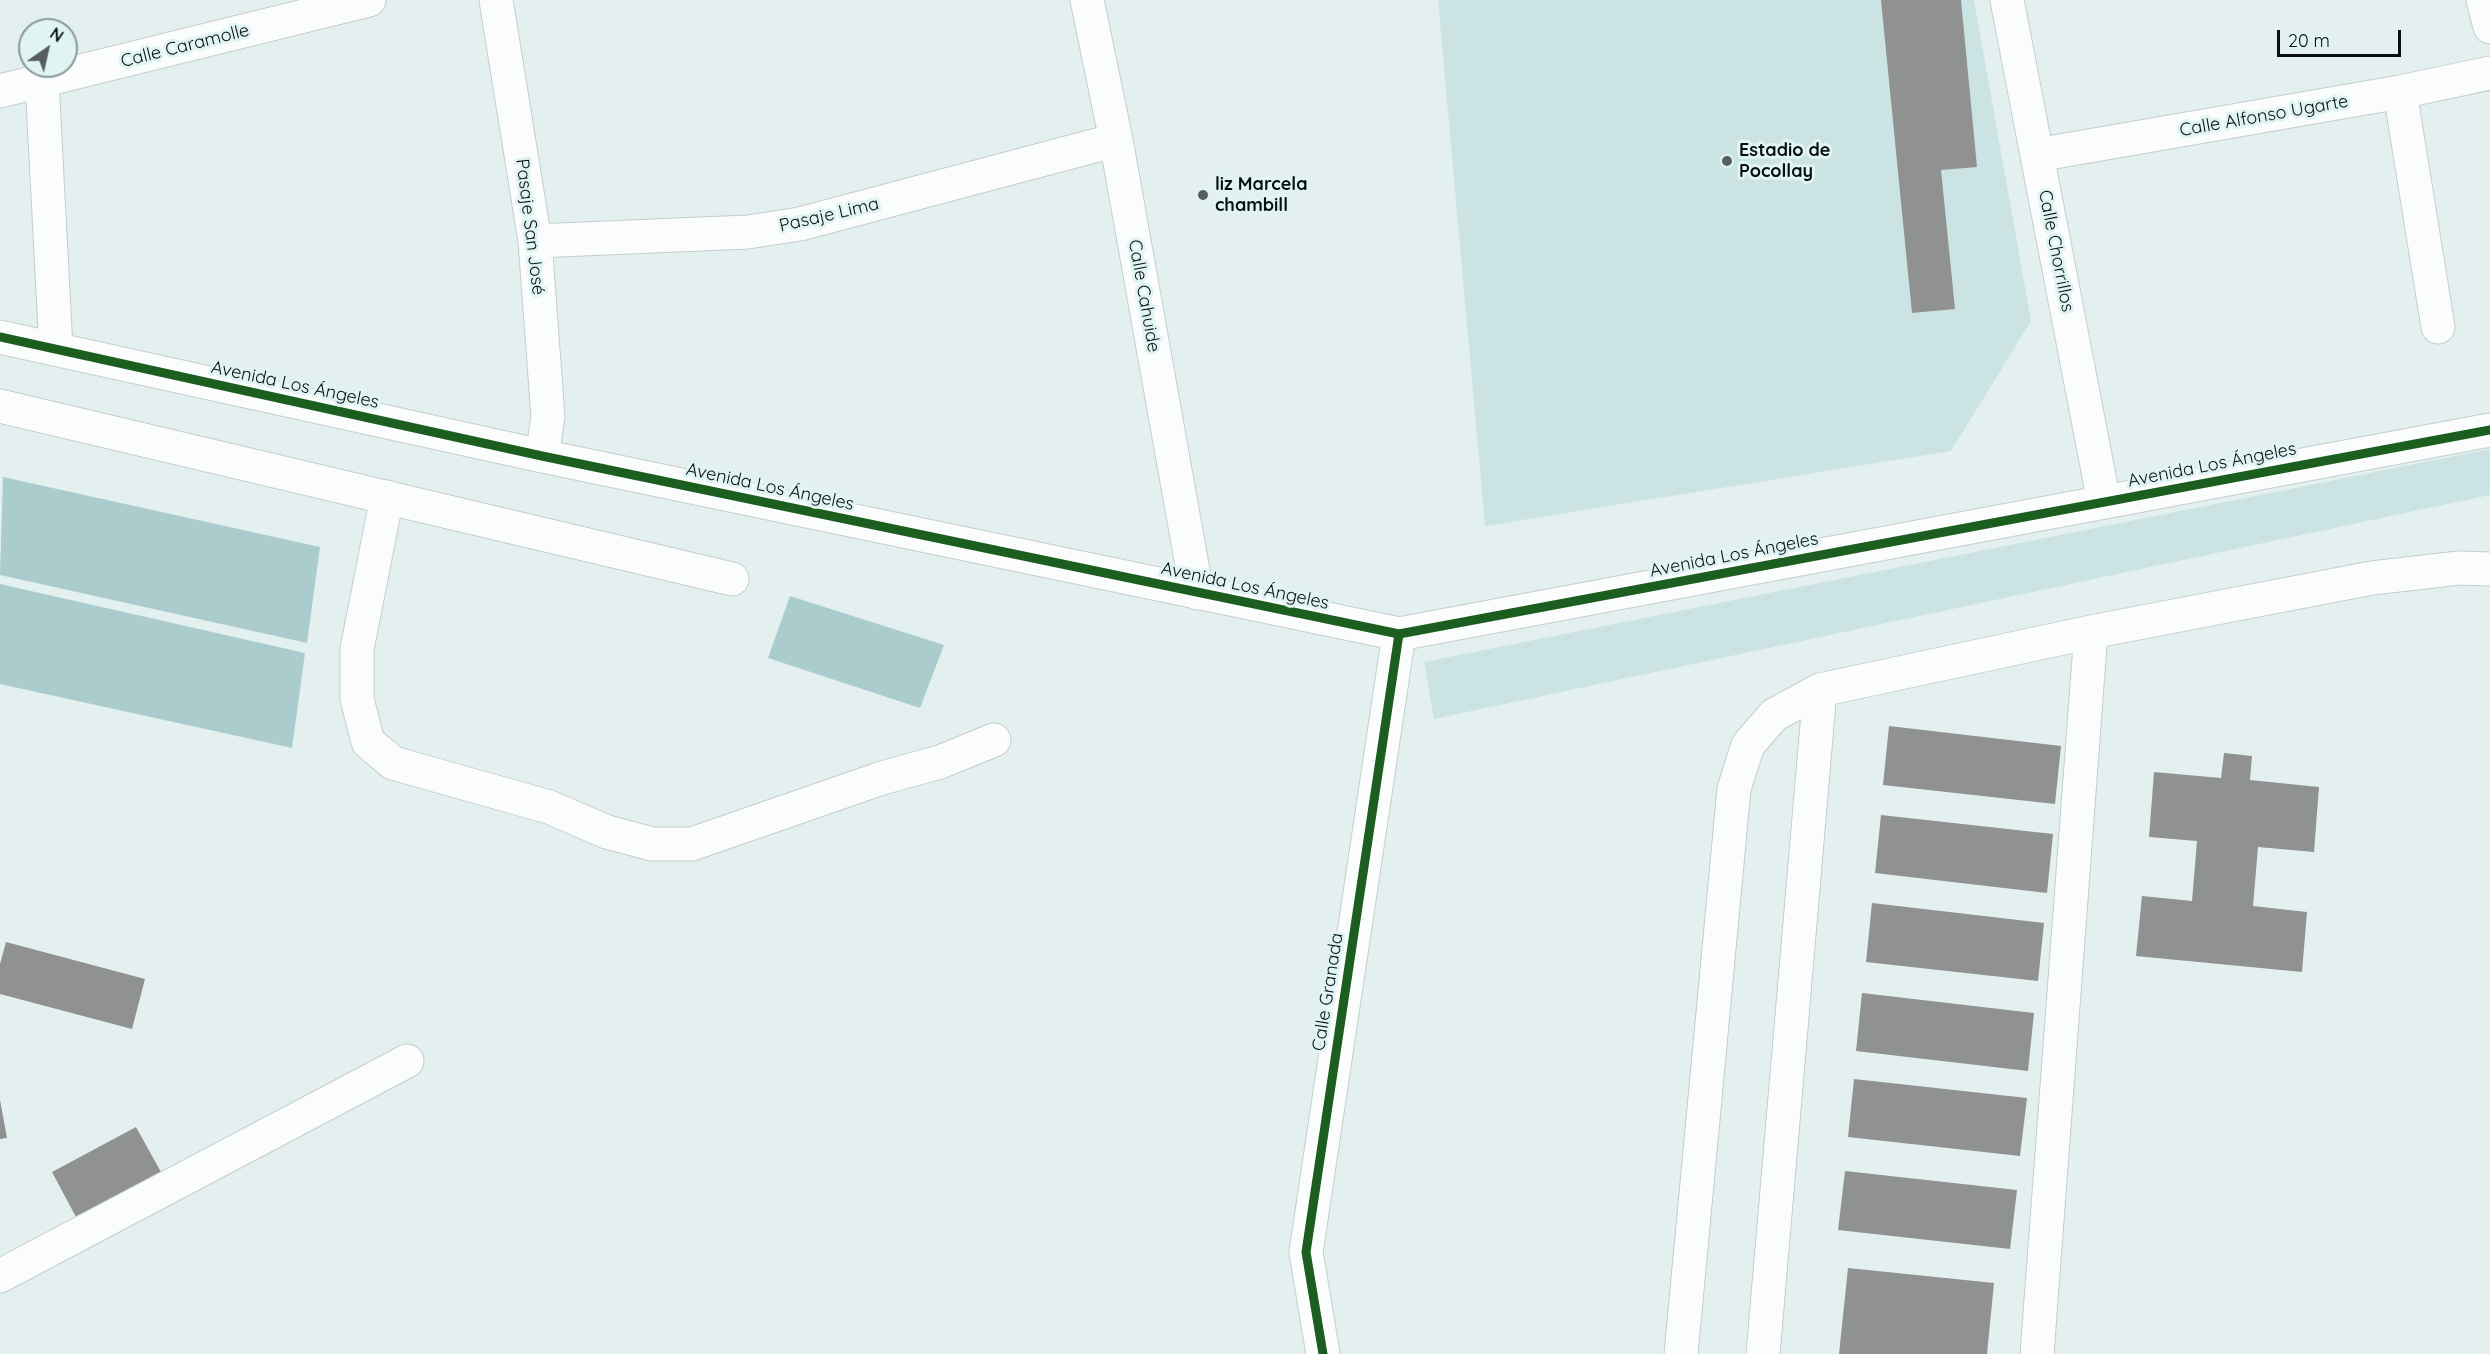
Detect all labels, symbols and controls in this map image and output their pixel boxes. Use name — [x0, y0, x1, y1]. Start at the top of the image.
north arrow — [18, 18, 78, 78]
scale bar — [2280, 18, 2404, 56]
street label: Calle Caramolle — [118, 20, 252, 72]
text: N — [46, 23, 67, 46]
text: 20 m — [2288, 29, 2330, 52]
street label: Calle Alfonso Ugarte — [2178, 91, 2350, 141]
place label: Estadio de Pocollay — [1739, 140, 1830, 182]
marker: Estadio de Pocollay — [1720, 154, 1734, 168]
street label: Pasaje San José — [511, 158, 549, 296]
place label: liz Marcela chambill — [1215, 174, 1307, 216]
marker: liz Marcela chambill — [1196, 188, 1210, 202]
street label: Calle Chorrillos — [2034, 188, 2078, 314]
street label: Pasaje Lima — [777, 193, 881, 237]
street label: Calle Cahuide — [1123, 238, 1165, 354]
street label: Avenida Los Ángeles — [209, 357, 381, 413]
street label: Avenida Los Ángeles — [2126, 438, 2298, 492]
street label: Avenida Los Ángeles — [684, 459, 856, 515]
street label: Avenida Los Ángeles — [1648, 528, 1820, 582]
street label: Avenida Los Ángeles — [1159, 558, 1331, 614]
street label: Calle Granada — [1308, 931, 1348, 1053]

